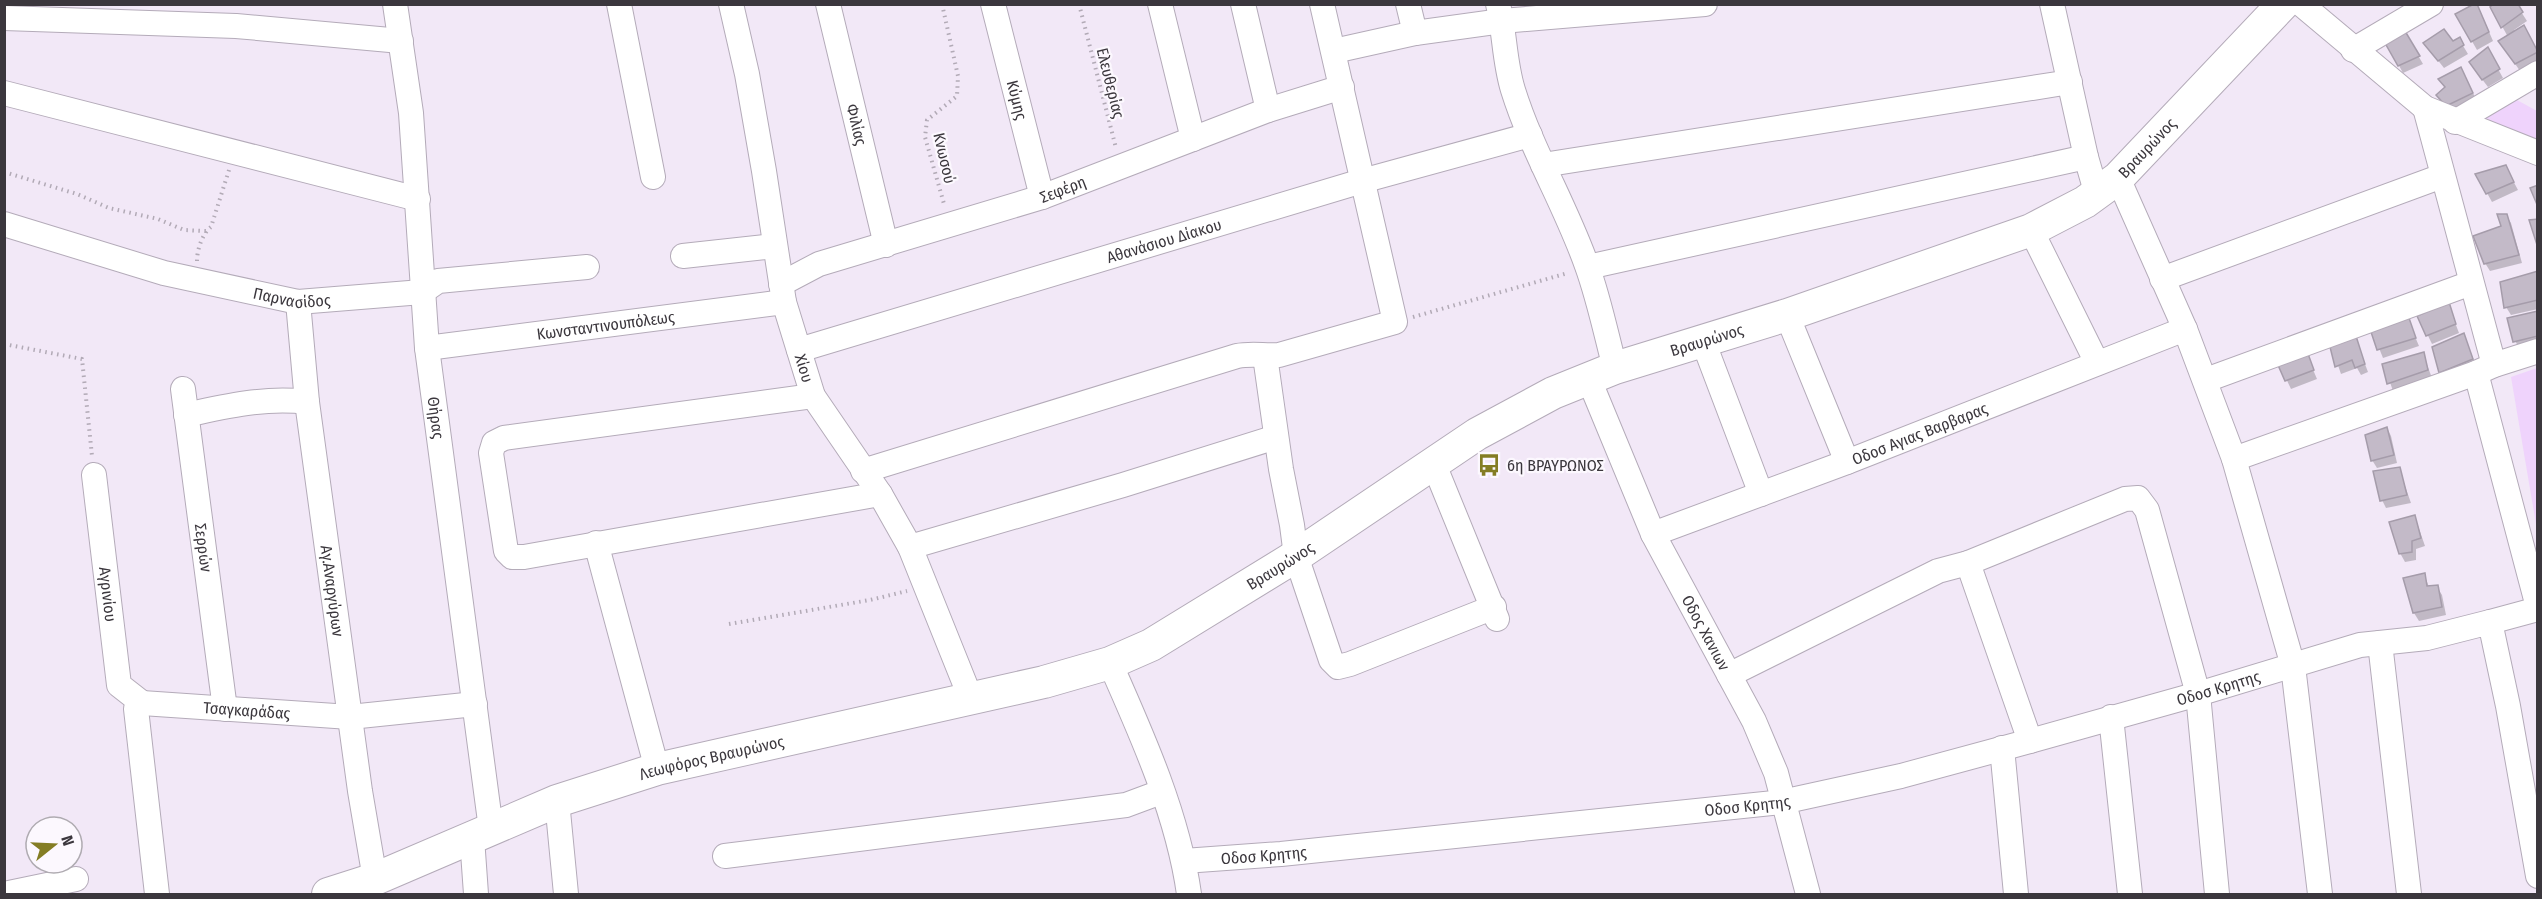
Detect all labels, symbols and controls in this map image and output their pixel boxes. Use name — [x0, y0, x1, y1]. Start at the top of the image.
street label: Ελευθερίας — [1093, 46, 1128, 121]
street label: Κύμης — [1003, 78, 1031, 122]
street label: Φιλίας — [842, 102, 871, 148]
street label: Βραυρώνος — [2114, 114, 2180, 182]
street label: Κνωσού — [929, 131, 960, 185]
street label: Σεφέρη — [1037, 172, 1089, 207]
street label: Αθανάσιου Δίακου — [1104, 215, 1224, 267]
street label: Παρνασίδος — [251, 284, 331, 312]
street label: Κωνσταντινουπόλεως — [536, 307, 676, 344]
street label: Βραυρώνος — [1668, 320, 1746, 360]
street label: Χίου — [791, 352, 817, 385]
street label: Θήρας — [424, 396, 448, 440]
street label: Οδοσ Αγιας Βαρβαρας — [1849, 399, 1991, 469]
bus stop icon: 6η ΒΡΑΥΡΩΝΟΣ — [1476, 452, 1502, 478]
place label: 6η ΒΡΑΥΡΩΝΟΣ — [1507, 456, 1604, 475]
street label: Σερρών — [191, 522, 216, 573]
street label: Βραυρώνος — [1243, 538, 1318, 594]
street label: Αγ.Αναργύρων — [317, 544, 348, 638]
street label: Αγρινίου — [95, 566, 120, 623]
street label: Οδος Χανιων — [1678, 592, 1734, 674]
street label: Οδοσ Κρητης — [2174, 667, 2263, 710]
street label: Τσαγκαράδας — [203, 698, 291, 723]
street label: Λεωφόρος Βραυρώνος — [637, 732, 786, 784]
street label: Οδοσ Κρητης — [1703, 791, 1792, 820]
north arrow — [24, 815, 84, 875]
text: N — [57, 833, 78, 848]
street label: Οδοσ Κρητης — [1220, 842, 1308, 868]

